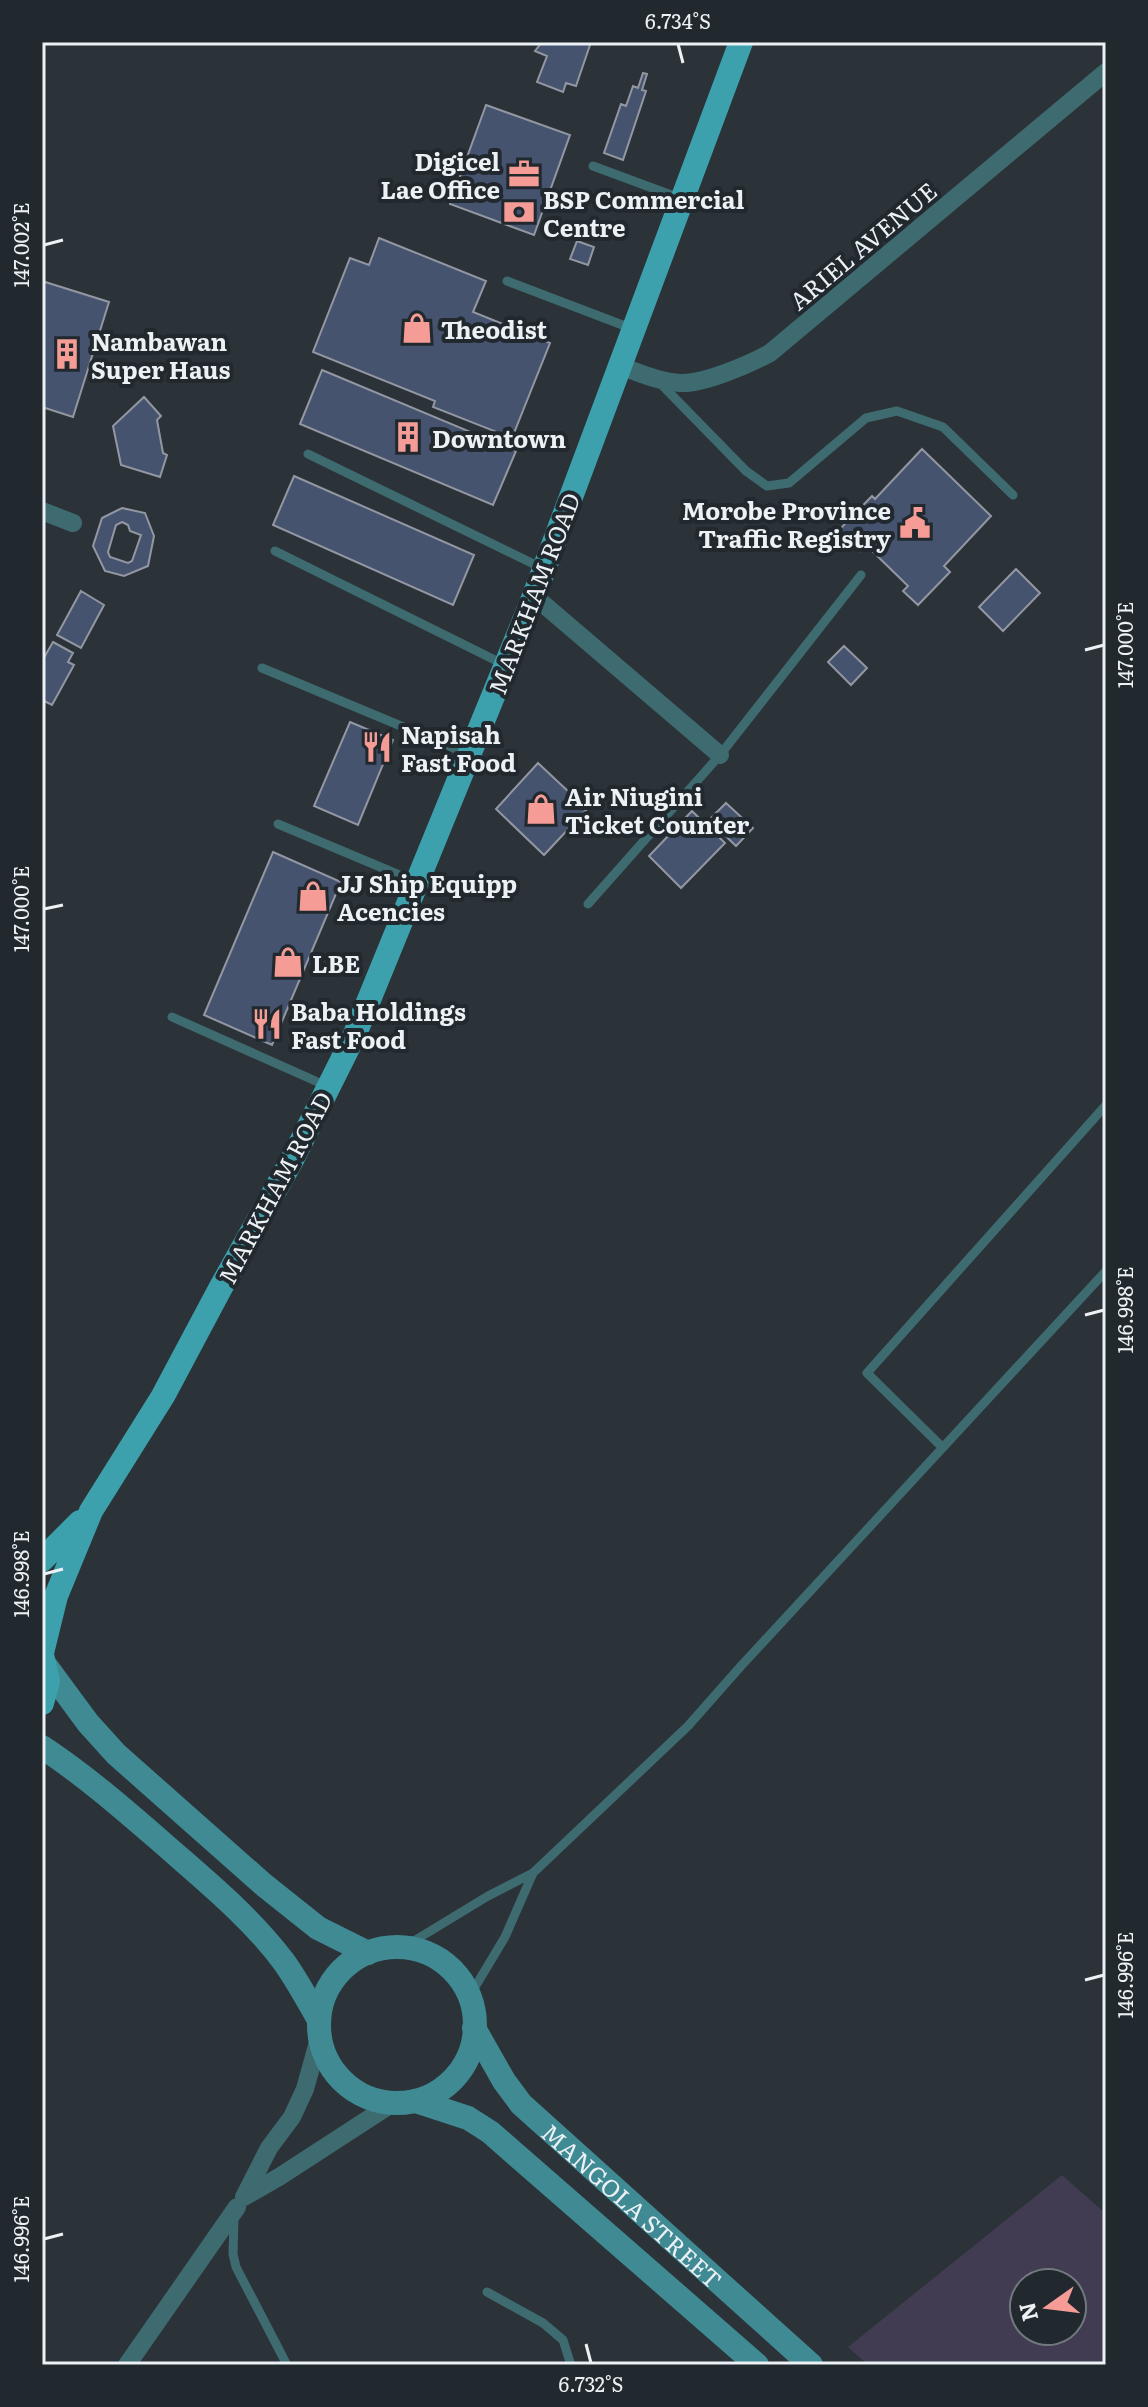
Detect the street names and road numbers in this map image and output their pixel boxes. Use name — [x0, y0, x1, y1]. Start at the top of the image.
street label: ARIEL AVENUE — [781, 173, 943, 317]
street label: MARKHAM ROAD — [478, 487, 588, 699]
street label: MARKHAM ROAD — [208, 1085, 340, 1289]
street label: MANGOLA STREET — [535, 2114, 731, 2295]

